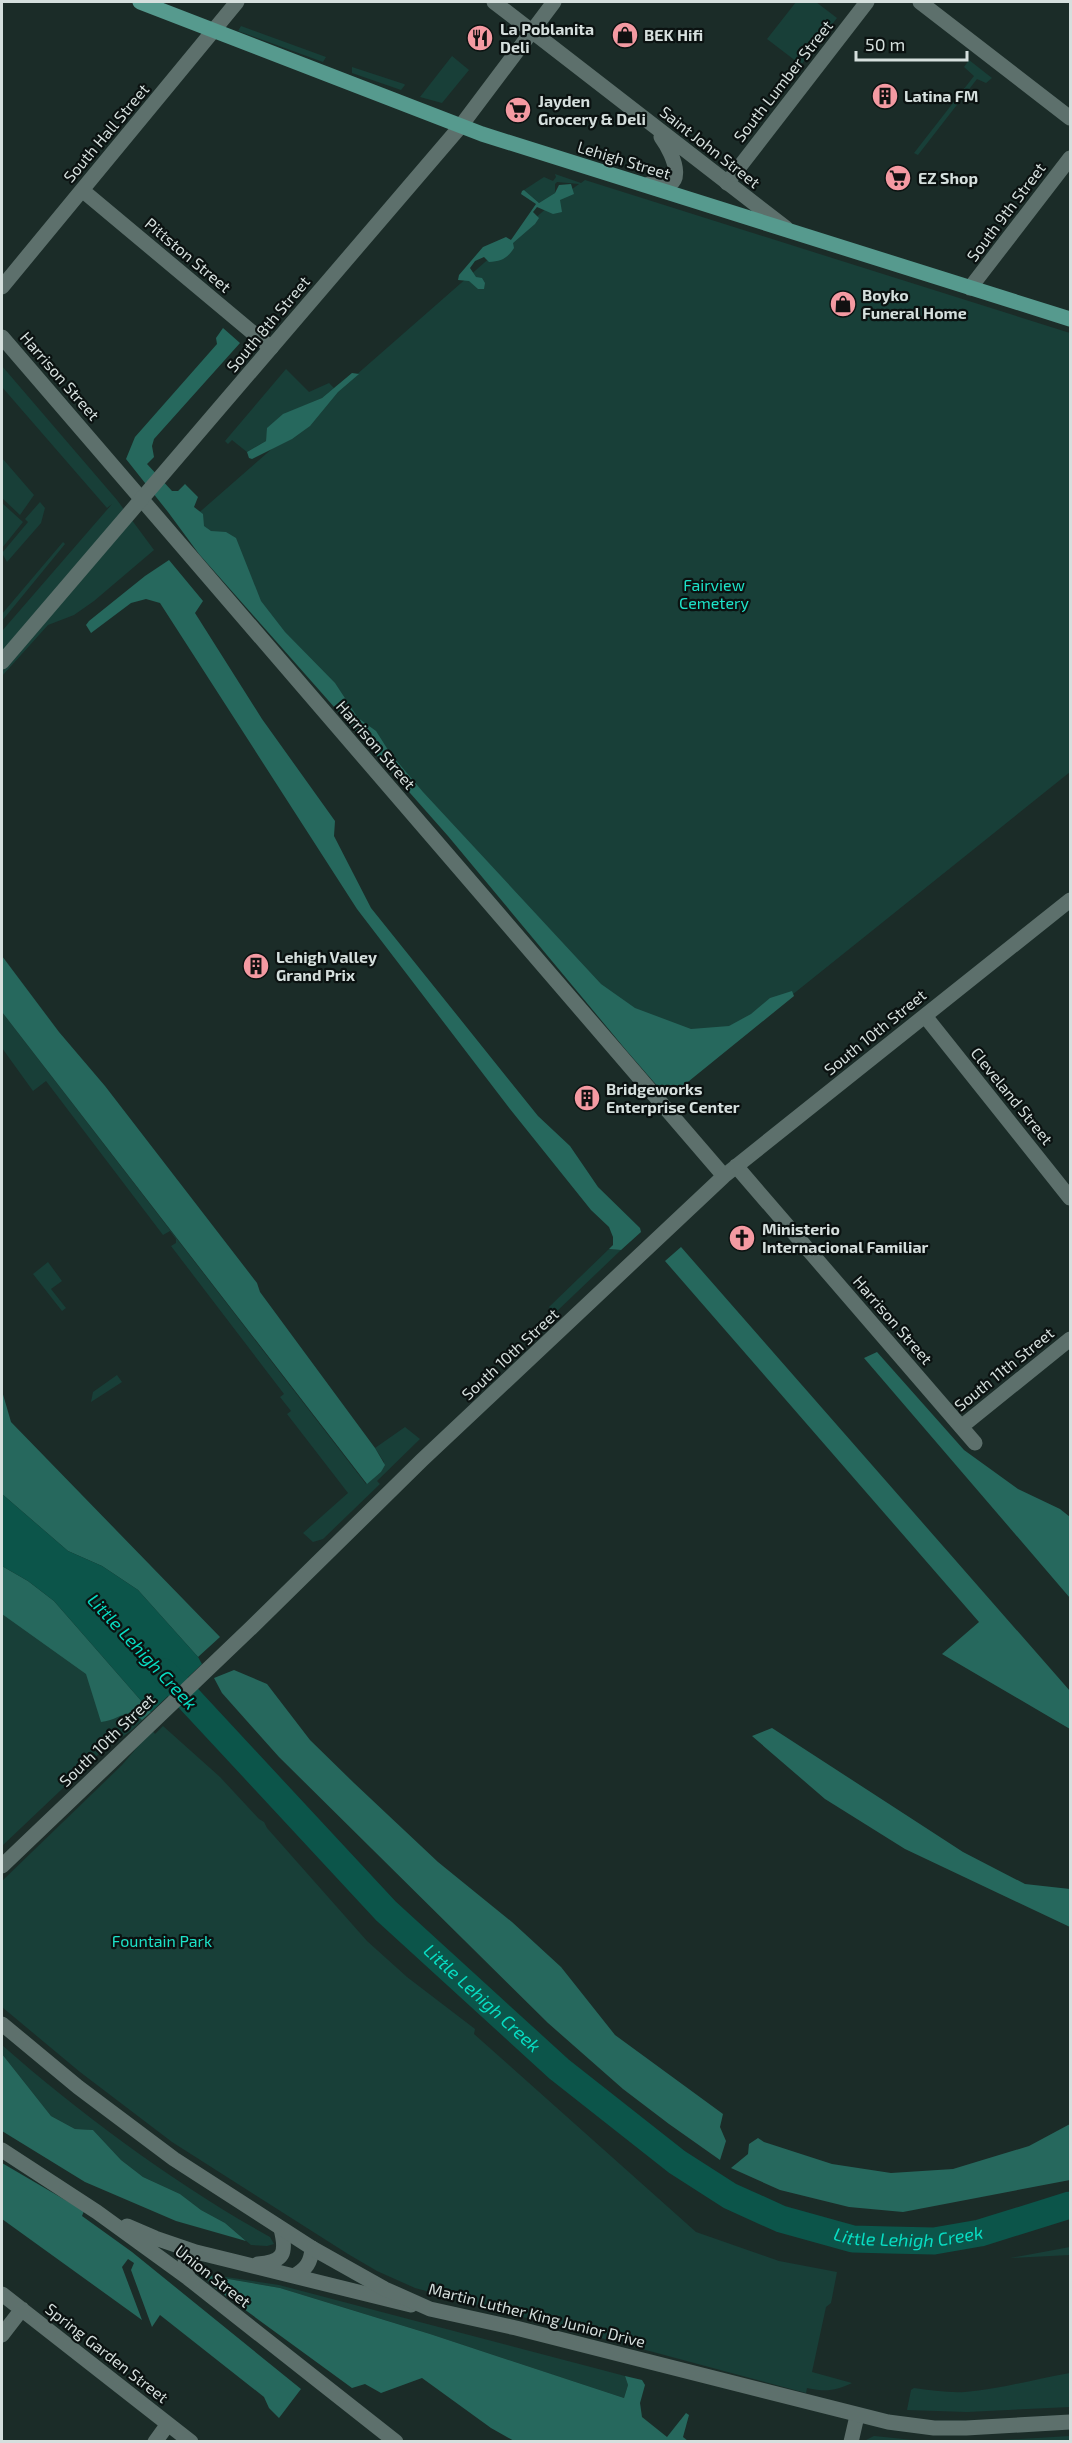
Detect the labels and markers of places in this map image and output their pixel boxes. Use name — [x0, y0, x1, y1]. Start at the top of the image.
place label: La Poblanita Deli — [500, 19, 594, 56]
shop icon: BEK Hifi — [610, 20, 640, 50]
restaurant icon: La Poblanita Deli — [465, 23, 495, 53]
place label: BEK Hifi — [644, 25, 703, 44]
building icon: Latina FM — [870, 81, 900, 111]
place label: Latina FM — [904, 86, 978, 105]
place label: Jayden Grocery & Deli — [538, 91, 646, 129]
supermarket icon: Jayden Grocery & Deli — [503, 95, 533, 125]
supermarket icon: EZ Shop — [883, 163, 913, 193]
place label: EZ Shop — [918, 168, 978, 187]
place label: Boyko Funeral Home — [862, 285, 967, 322]
shop icon: Boyko Funeral Home — [828, 289, 858, 319]
place label: Lehigh Valley Grand Prix — [276, 947, 377, 984]
building icon: Lehigh Valley Grand Prix — [241, 951, 271, 981]
place label: Bridgeworks Enterprise Center — [606, 1079, 740, 1116]
building icon: Bridgeworks Enterprise Center — [572, 1083, 602, 1113]
place label: Ministerio Internacional Familiar — [762, 1219, 929, 1256]
church icon: Ministerio Internacional Familiar — [727, 1223, 757, 1253]

